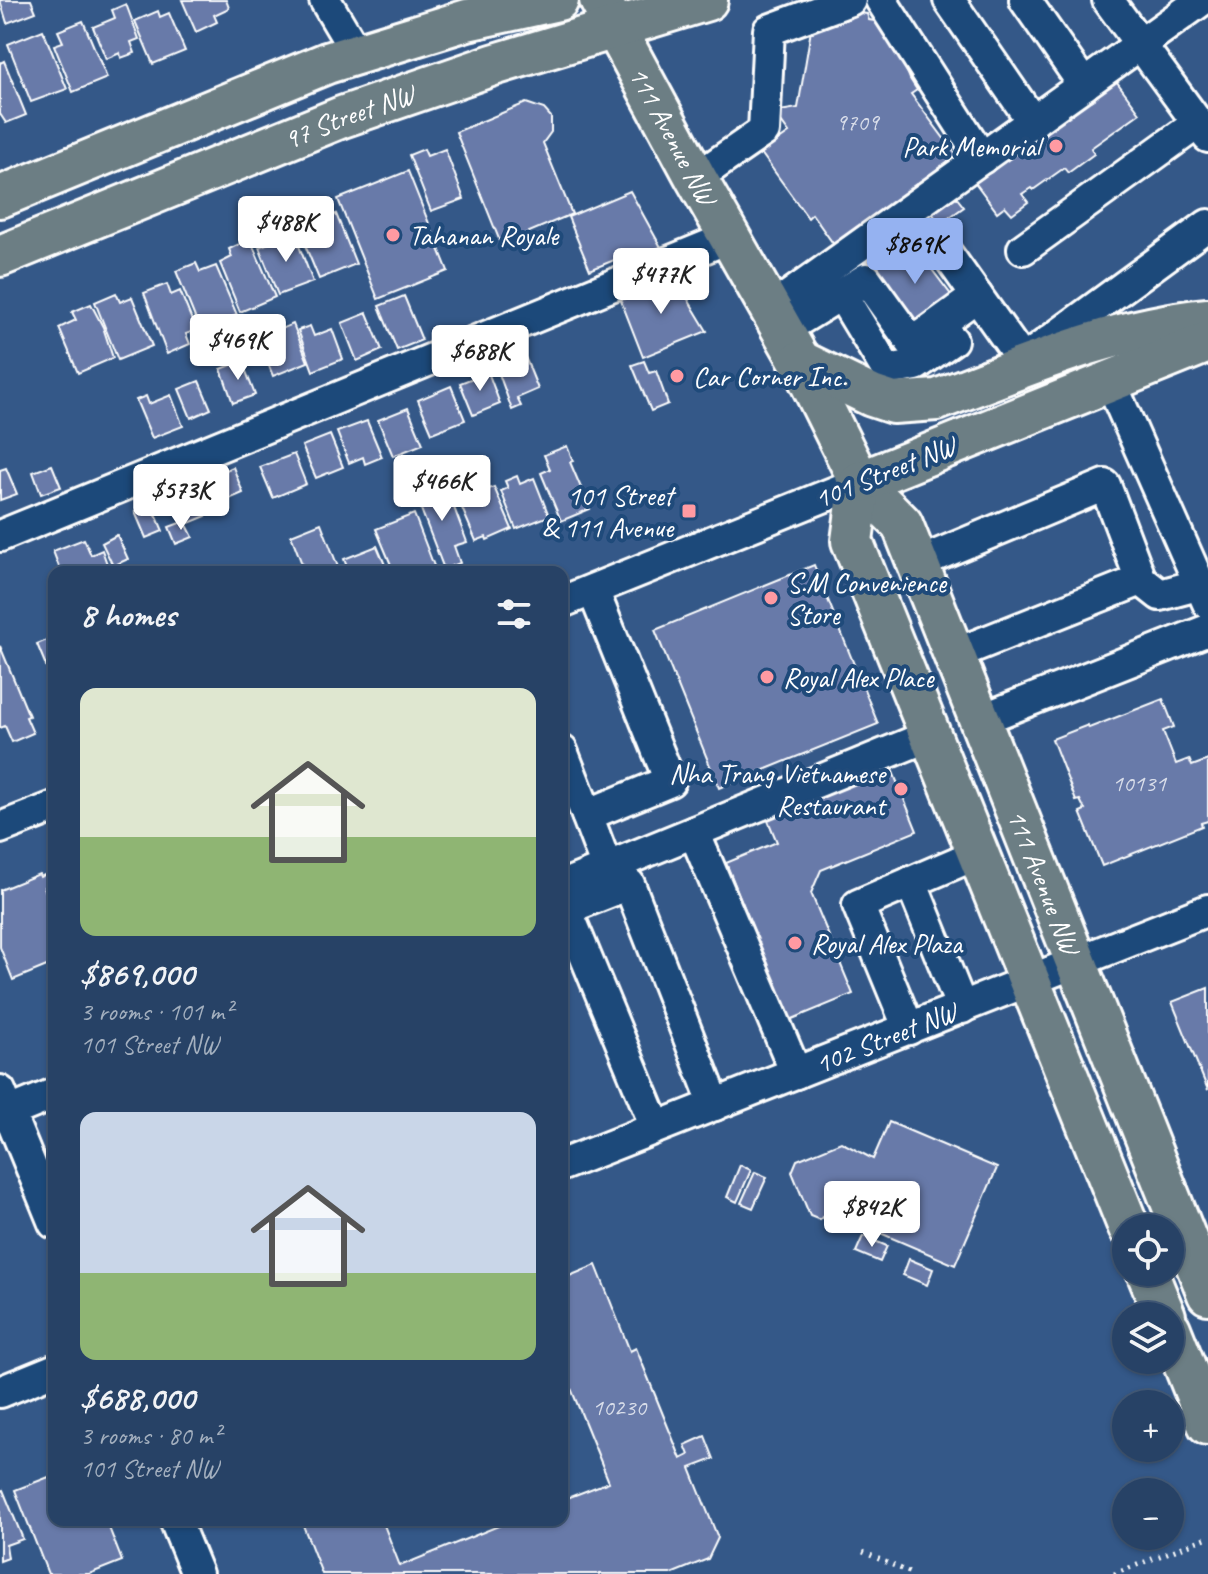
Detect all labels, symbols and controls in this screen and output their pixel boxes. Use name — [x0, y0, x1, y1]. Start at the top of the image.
street label: 111 Avenue NW — [621, 60, 727, 214]
street label: 97 Street NW — [278, 75, 421, 156]
house number: 9709 — [835, 107, 881, 137]
place label: Park Memorial — [903, 129, 1045, 164]
marker: Park Memorial — [1047, 137, 1065, 155]
pin: $488K — [230, 196, 342, 264]
text: $488K — [256, 205, 316, 238]
place label: Tahanan Royale — [409, 218, 560, 253]
pin: $869K — [859, 218, 971, 286]
marker: Tahanan Royale — [384, 226, 402, 244]
text: $869K — [885, 227, 945, 260]
pin: $477K — [605, 248, 717, 316]
text: $477K — [631, 257, 691, 290]
pin: $469K — [182, 314, 294, 382]
text: $469K — [208, 323, 268, 356]
pin: $688K — [424, 325, 536, 393]
text: $688K — [450, 334, 510, 367]
place label: Car Corner Inc. — [693, 359, 848, 394]
marker: Car Corner Inc. — [668, 367, 686, 385]
street label: 101 Street NW — [809, 427, 963, 516]
pin: $466K — [386, 455, 498, 523]
pin: $573K — [125, 464, 237, 532]
text: $466K — [411, 464, 473, 497]
text: $573K — [151, 473, 211, 506]
place label: 101 Street & 111 Avenue — [542, 478, 677, 545]
marker: 101 Street & 111 Avenue — [680, 502, 698, 520]
place label: S.M Convenience Store — [787, 565, 948, 632]
marker: S.M Convenience Store — [762, 589, 780, 607]
icon: filters — [492, 592, 536, 636]
text: 8 homes — [80, 593, 176, 636]
place label: Royal Alex Place — [783, 660, 935, 695]
marker: Royal Alex Place — [758, 668, 776, 686]
icon: home — [236, 740, 380, 884]
place label: Nha Trang Vietnamese Restaurant — [669, 756, 888, 823]
house number: 10131 — [1112, 768, 1167, 798]
marker: Nha Trang Vietnamese Restaurant — [892, 780, 910, 798]
street label: 111 Avenue NW — [1000, 804, 1090, 962]
place label: Royal Alex Plaza — [811, 926, 964, 961]
marker: Royal Alex Plaza — [786, 934, 804, 952]
text: $869,000 — [80, 952, 194, 995]
street label: 102 Street NW — [810, 992, 964, 1081]
text: 3 rooms · 101 m² — [80, 995, 232, 1028]
text: 101 Street NW — [80, 1028, 219, 1061]
icon: home — [236, 1164, 380, 1308]
pin: $842K — [816, 1181, 928, 1249]
text: $842K — [842, 1190, 902, 1223]
map controls — [1112, 1214, 1184, 1550]
button: locate — [1112, 1214, 1184, 1286]
button: layers — [1112, 1302, 1184, 1374]
text: $688,000 — [80, 1376, 195, 1419]
button: + — [1112, 1390, 1184, 1462]
house number: 10230 — [592, 1392, 648, 1422]
text: 3 rooms · 80 m² — [80, 1419, 221, 1452]
text: 101 Street NW — [80, 1452, 219, 1485]
button: − — [1112, 1478, 1184, 1550]

